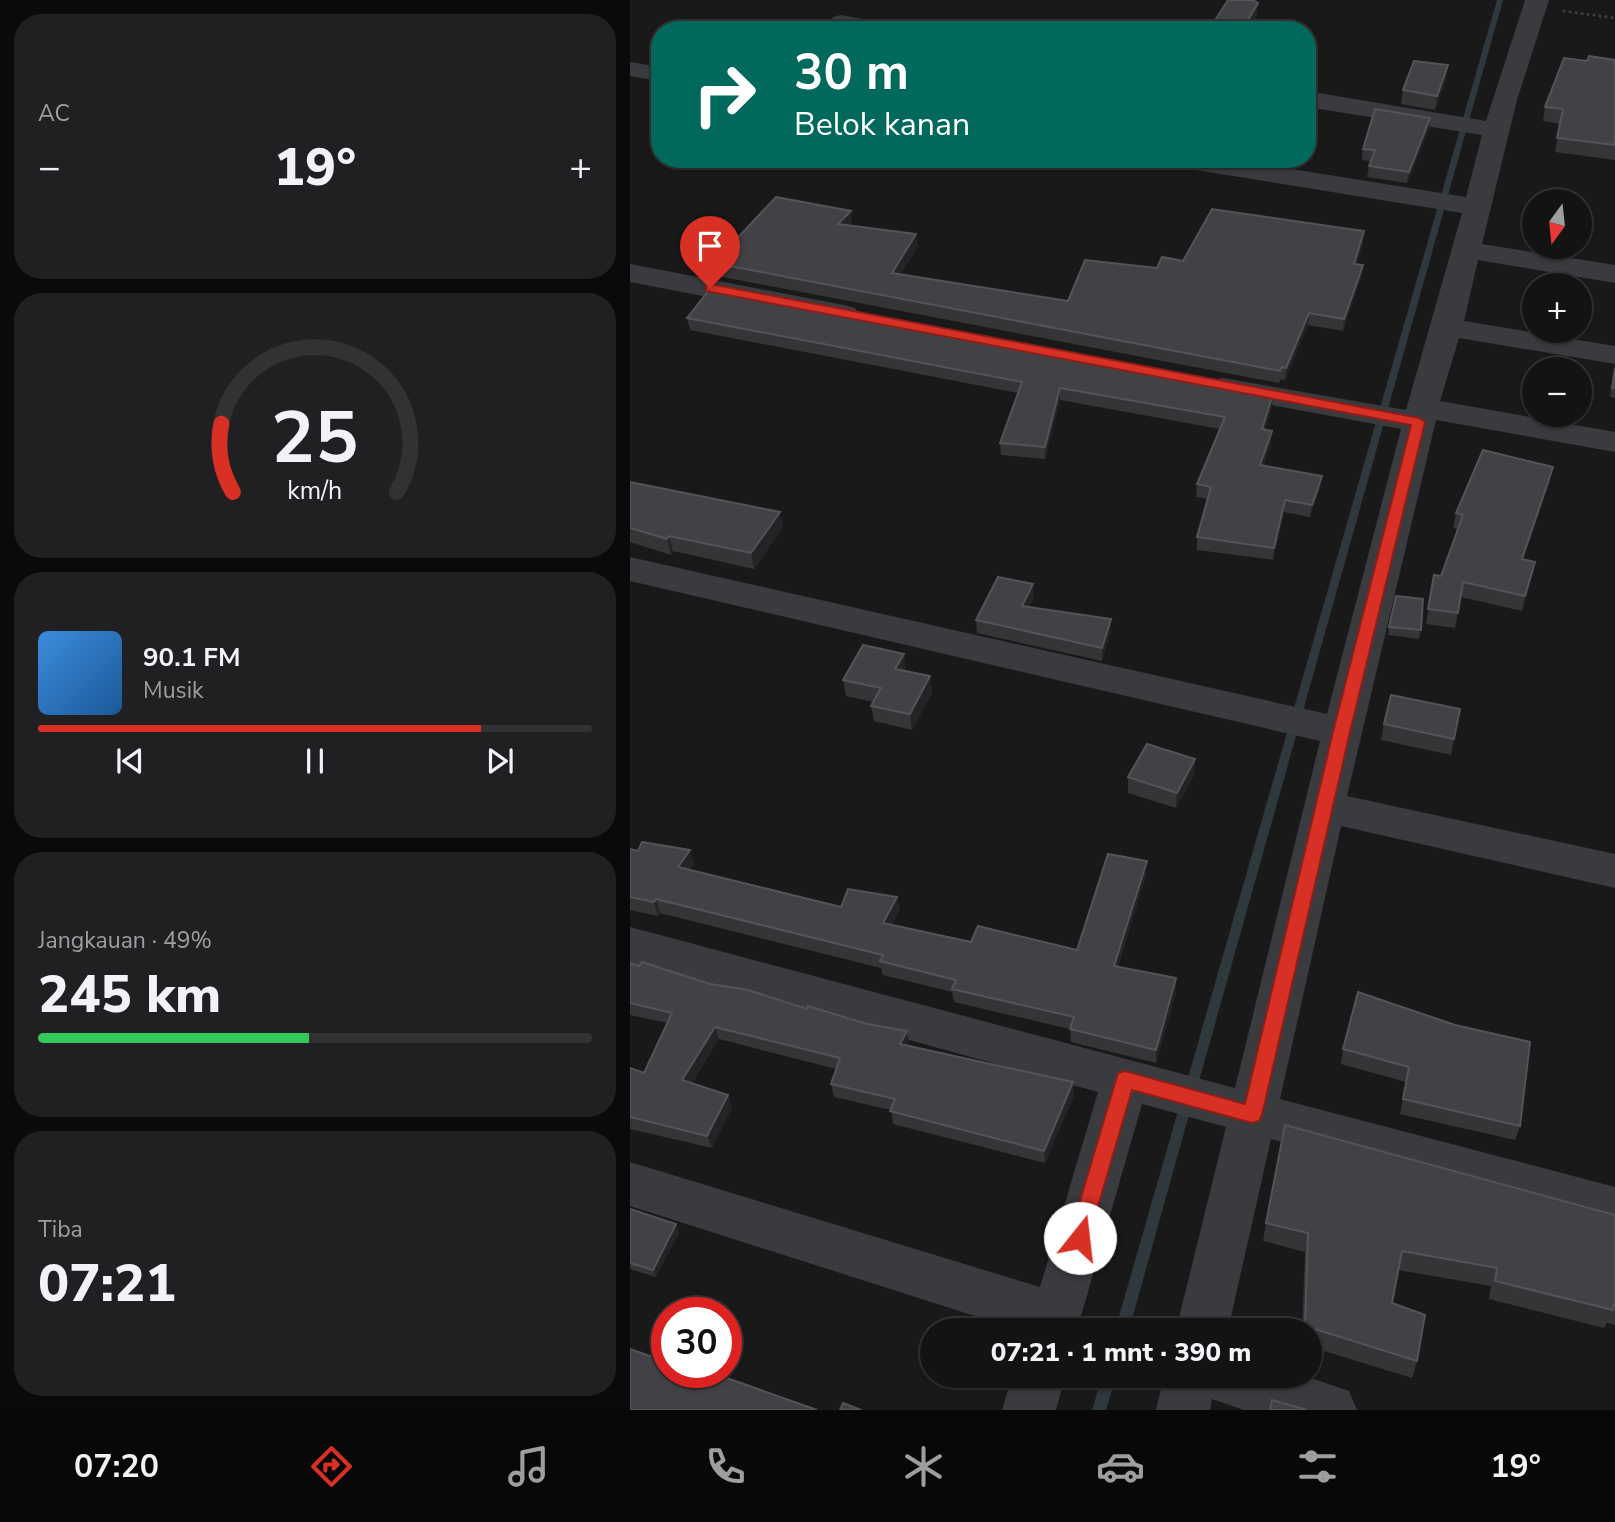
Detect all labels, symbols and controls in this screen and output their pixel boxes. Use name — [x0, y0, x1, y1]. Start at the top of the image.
text: 30 m — [794, 39, 909, 106]
icon: right — [679, 49, 770, 140]
text: AC — [38, 98, 70, 129]
text: Belok kanan — [794, 103, 970, 146]
text: 19° — [274, 132, 356, 203]
text: − — [38, 142, 61, 193]
text: + — [569, 142, 592, 193]
north arrow — [1522, 189, 1592, 259]
map controls — [1522, 189, 1592, 427]
pin — [680, 216, 740, 288]
icon: arrive — [691, 227, 729, 265]
button: + — [1522, 273, 1592, 343]
button: − — [1522, 357, 1592, 427]
text: 25 — [271, 388, 359, 488]
text: km/h — [287, 474, 343, 508]
text: 90.1 FM — [143, 640, 240, 675]
text: Musik — [143, 675, 203, 706]
icon: previous — [111, 742, 149, 780]
icon: pause — [296, 742, 334, 780]
icon: next — [481, 742, 519, 780]
text: Jangkauan · 49% — [38, 925, 212, 956]
text: 245 km — [38, 959, 221, 1030]
position arrow — [1043, 1201, 1117, 1275]
text: Tiba — [38, 1214, 83, 1245]
text: 07:21 — [38, 1248, 176, 1319]
speed limit sign: 30 — [651, 1297, 742, 1388]
text: 07:21 · 1 mnt · 390 m — [991, 1335, 1251, 1370]
icon: directions — [307, 1442, 356, 1491]
icon: music — [504, 1442, 553, 1491]
icon: phone — [701, 1442, 750, 1491]
icon: climate — [899, 1442, 948, 1491]
icon: car — [1096, 1442, 1145, 1491]
icon: filters — [1293, 1442, 1342, 1491]
text: 07:20 — [74, 1445, 159, 1488]
text: 19° — [1490, 1445, 1541, 1488]

